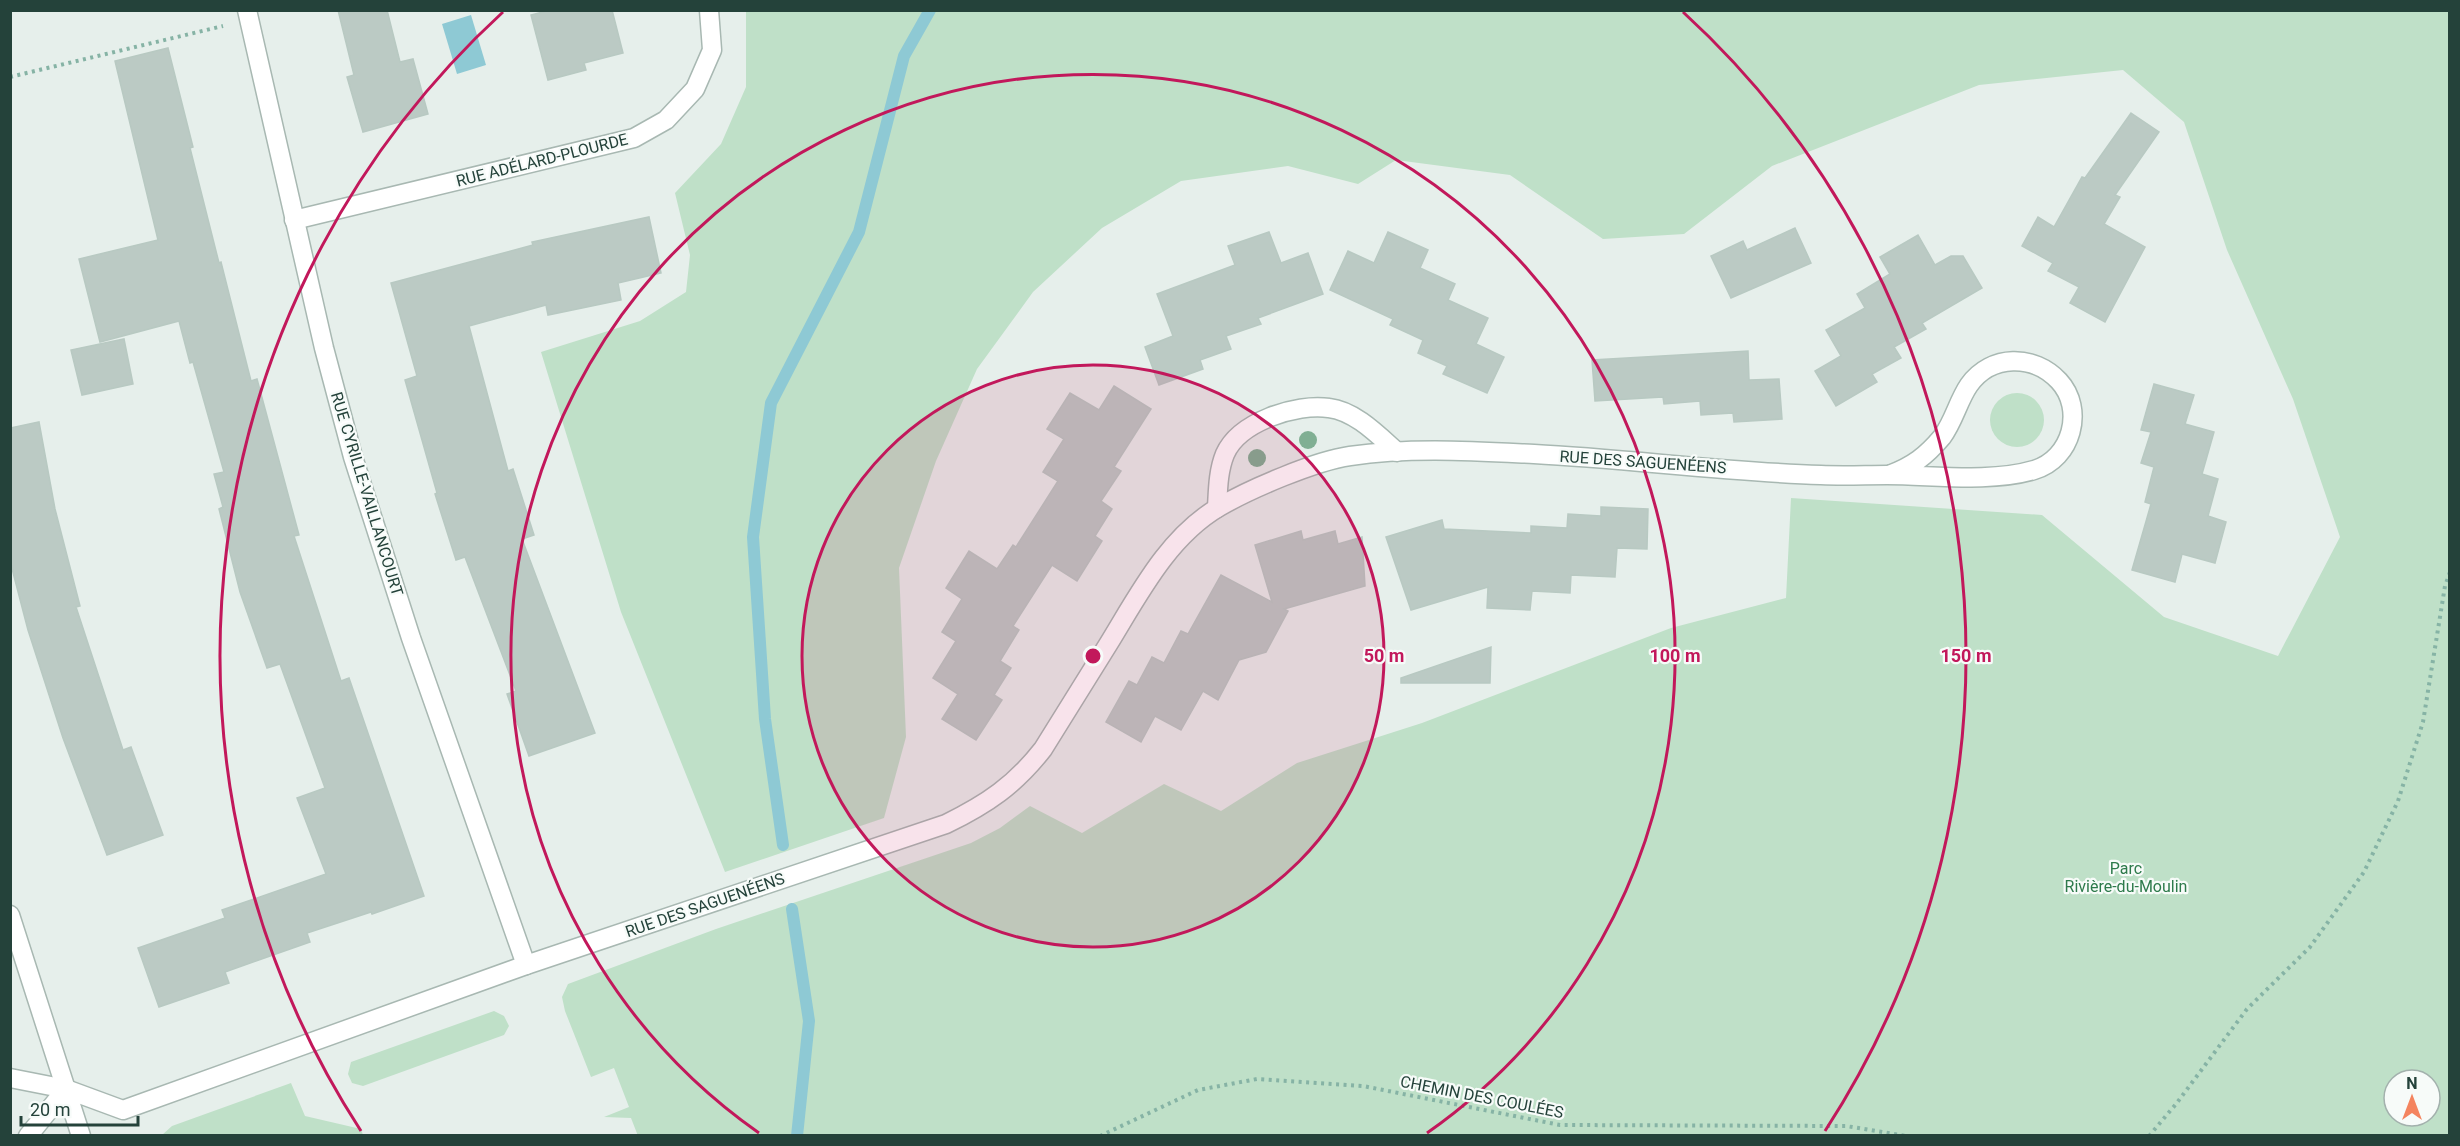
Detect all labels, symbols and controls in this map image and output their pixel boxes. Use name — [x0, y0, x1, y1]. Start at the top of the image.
street label: RUE ADÉLARD-PLOURDE — [454, 129, 630, 191]
street label: RUE CYRILLE-VAILLANCOURT — [327, 390, 407, 599]
street label: RUE DES SAGUENÉENS — [1559, 447, 1727, 477]
text: 50 m — [1364, 645, 1404, 666]
text: 100 m — [1649, 645, 1701, 666]
text: 150 m — [1940, 645, 1992, 666]
centre of rings — [1083, 646, 1103, 666]
park label: Parc Rivière-du-Moulin — [2065, 859, 2187, 896]
street label: RUE DES SAGUENÉENS — [623, 869, 787, 941]
north arrow — [2382, 1068, 2442, 1128]
street label: CHEMIN DES COULÉES — [1399, 1072, 1565, 1122]
text: N — [2406, 1074, 2418, 1093]
scale bar — [21, 1089, 138, 1127]
text: 20 m — [30, 1099, 70, 1120]

